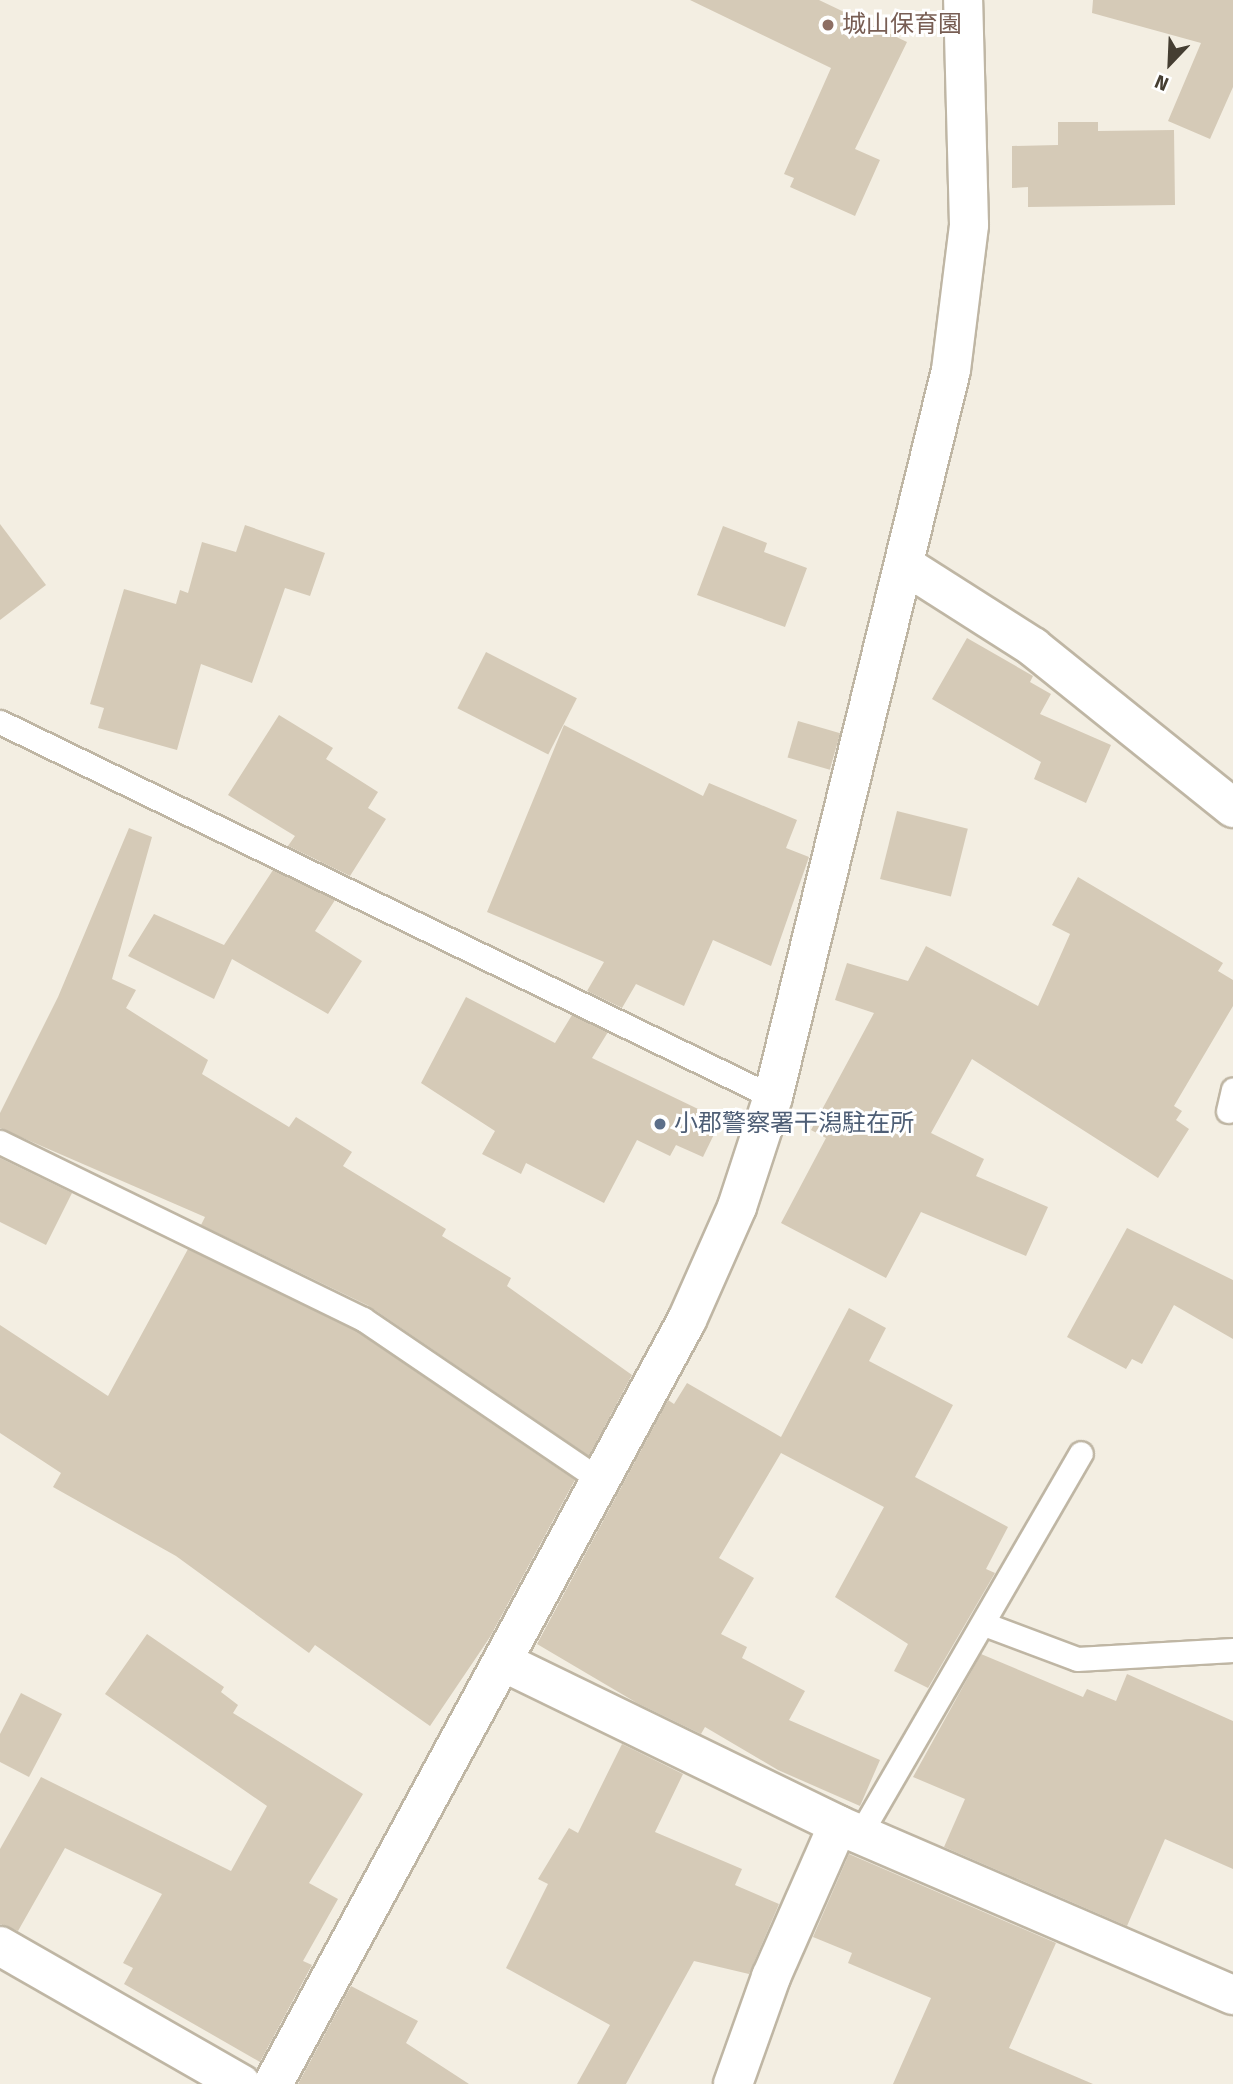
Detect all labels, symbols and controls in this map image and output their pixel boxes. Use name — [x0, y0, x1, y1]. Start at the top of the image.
place label: 城山保育園 — [842, 11, 962, 39]
marker: 城山保育園 — [820, 17, 836, 33]
north arrow — [1135, 28, 1205, 98]
text: N — [1151, 70, 1172, 96]
place label: 小郡警察署干潟駐在所 — [674, 1110, 914, 1138]
marker: 小郡警察署干潟駐在所 — [652, 1116, 668, 1132]

